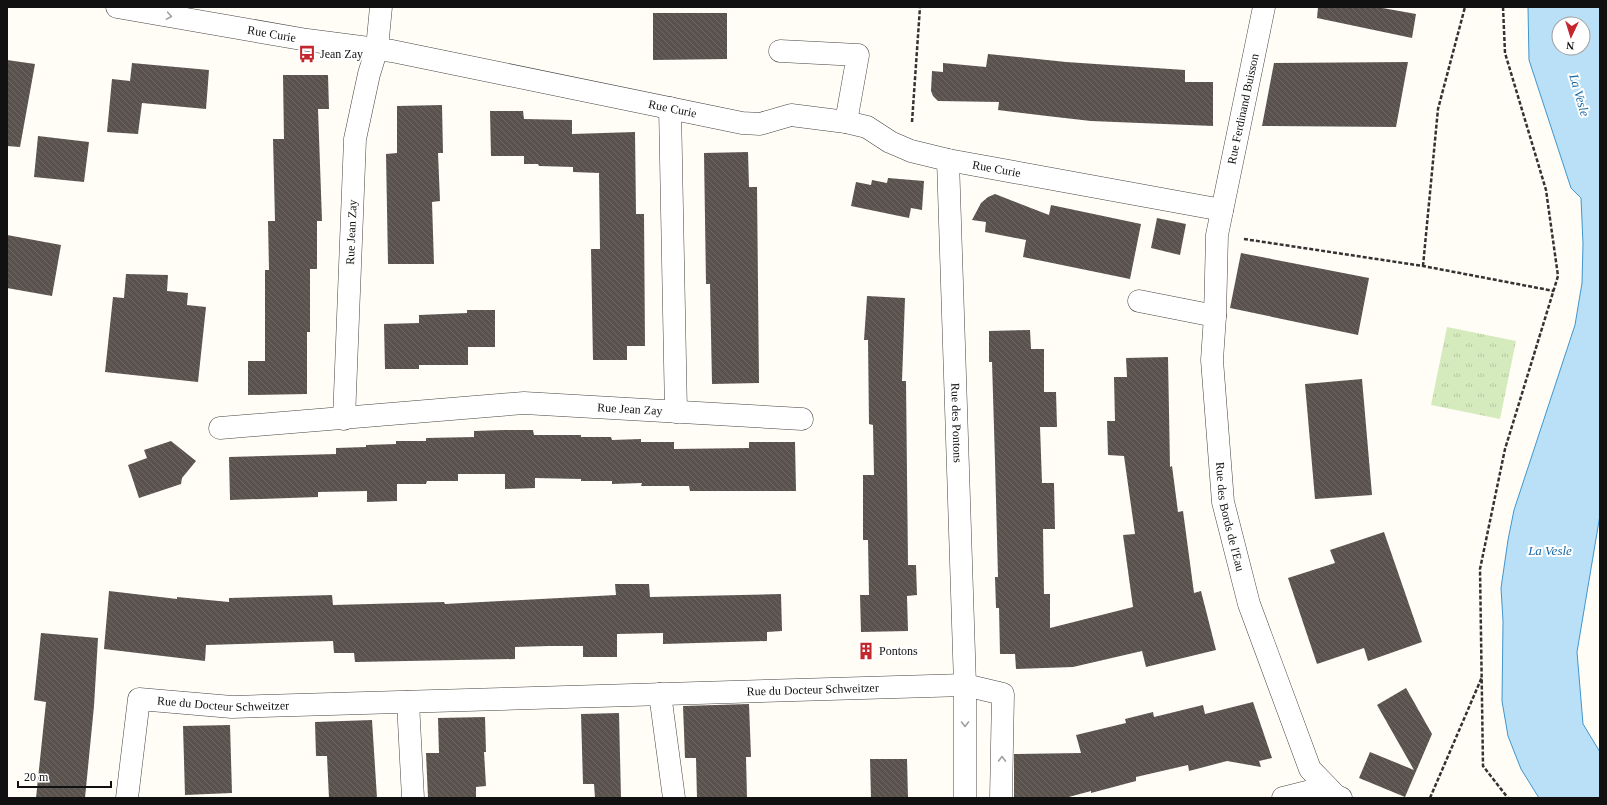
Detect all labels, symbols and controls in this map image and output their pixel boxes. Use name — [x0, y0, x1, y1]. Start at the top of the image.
one-way arrow — [166, 11, 172, 20]
north arrow — [1551, 16, 1591, 56]
street label: Rue Curie — [246, 23, 297, 45]
text: N — [1566, 40, 1575, 52]
bus stop icon: Jean Zay — [297, 44, 317, 64]
place label: Jean Zay — [320, 47, 363, 61]
street label: Rue Ferdinand Buisson — [1224, 52, 1262, 166]
water label: La Vesle — [1566, 71, 1593, 118]
street label: Rue Curie — [647, 97, 698, 121]
street label: Rue Curie — [971, 158, 1022, 180]
street label: Rue Jean Zay — [343, 199, 360, 265]
street label: Rue des Pontons — [948, 383, 965, 463]
street label: Rue Jean Zay — [597, 400, 663, 418]
street label: Rue des Bords de l'Eau — [1213, 461, 1247, 573]
water label: La Vesle — [1527, 543, 1572, 558]
building icon: Pontons — [856, 641, 876, 661]
place label: Pontons — [879, 644, 918, 658]
street label: Rue du Docteur Schweitzer — [746, 681, 879, 699]
street label: Rue du Docteur Schweitzer — [156, 694, 289, 714]
one-way arrow — [961, 721, 969, 727]
one-way arrow — [997, 756, 1006, 762]
scale bar — [18, 763, 111, 789]
text: 20 m — [24, 770, 49, 784]

